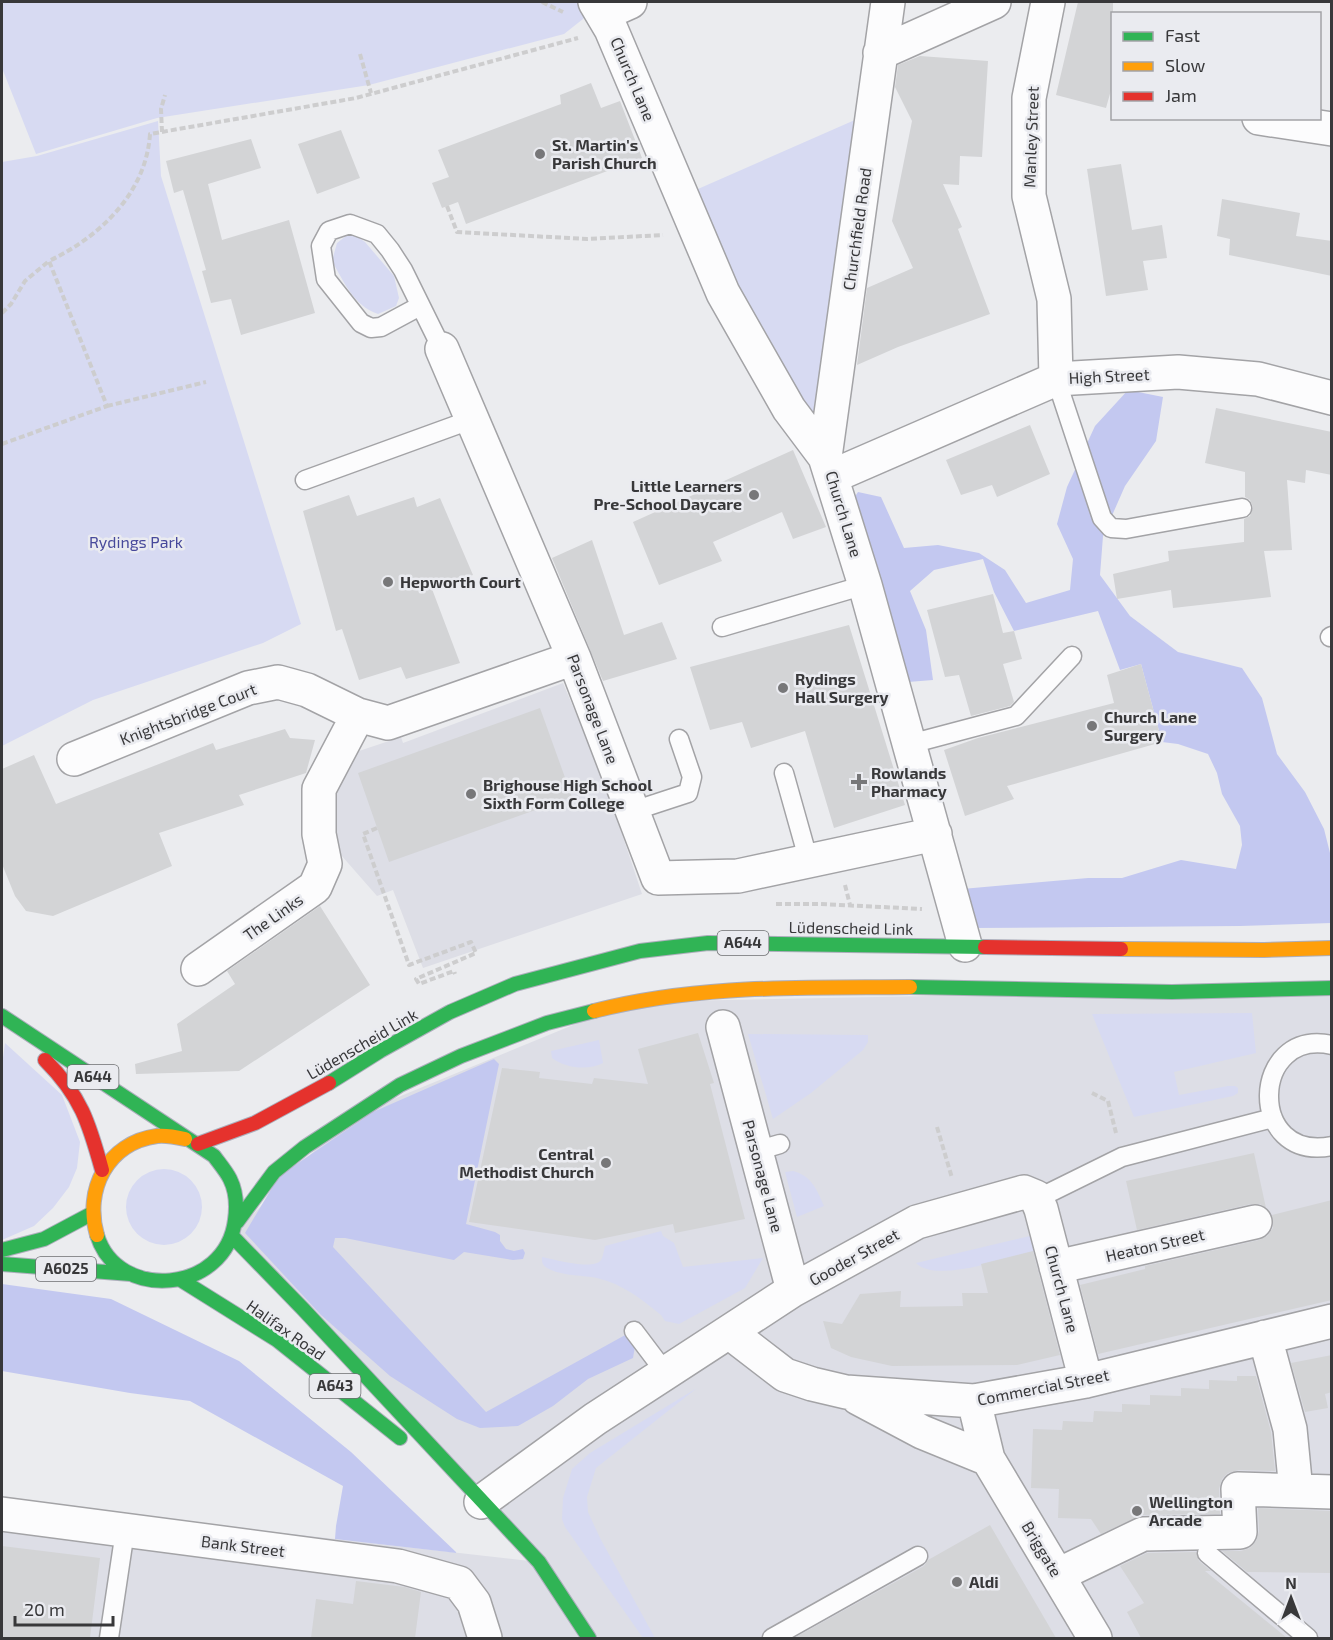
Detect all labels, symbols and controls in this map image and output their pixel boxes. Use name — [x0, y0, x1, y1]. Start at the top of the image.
legend — [1111, 12, 1321, 120]
text: Fast — [1165, 24, 1200, 46]
street label: Church Lane — [607, 34, 660, 124]
text: Slow — [1165, 54, 1206, 76]
text: Jam — [1165, 84, 1197, 106]
street label: Manley Street — [1019, 86, 1042, 188]
place label: St. Martin's Parish Church — [552, 135, 657, 172]
marker: St. Martin's Parish Church — [533, 147, 547, 161]
street label: Churchfield Road — [839, 166, 875, 291]
street label: High Street — [1068, 364, 1150, 387]
street label: Church Lane — [822, 468, 867, 559]
place label: Little Learners Pre-School Daycare — [594, 476, 742, 514]
marker: Little Learners Pre-School Daycare — [747, 488, 761, 502]
park label: Rydings Park — [89, 532, 183, 551]
place label: Hepworth Court — [400, 572, 521, 591]
marker: Hepworth Court — [381, 575, 395, 589]
street label: Parsonage Lane — [564, 651, 623, 766]
place label: Rydings Hall Surgery — [795, 669, 889, 707]
street label: Knightsbridge Court — [117, 679, 259, 748]
marker: Rydings Hall Surgery — [776, 681, 790, 695]
place label: Church Lane Surgery — [1104, 707, 1197, 745]
marker: Church Lane Surgery — [1085, 719, 1099, 733]
place label: Rowlands Pharmacy — [871, 763, 947, 801]
place label: Brighouse High School Sixth Form College — [483, 775, 653, 812]
marker: Rowlands Pharmacy — [852, 775, 866, 789]
marker: Brighouse High School Sixth Form College — [464, 787, 478, 801]
street label: The Links — [239, 889, 306, 944]
street label: Lüdenscheid Link — [789, 917, 913, 938]
road number: A644 — [718, 931, 768, 955]
street label: Lüdenscheid Link — [303, 1004, 420, 1083]
road number: A644 — [68, 1065, 118, 1089]
street label: Parsonage Lane — [739, 1117, 788, 1234]
place label: Central Methodist Church — [459, 1144, 595, 1181]
marker: Central Methodist Church — [599, 1156, 613, 1170]
street label: Gooder Street — [805, 1224, 902, 1289]
street label: Heaton Street — [1104, 1224, 1206, 1265]
street label: Church Lane — [1042, 1243, 1083, 1334]
road number: A6025 — [36, 1257, 96, 1281]
street label: Halifax Road — [243, 1295, 329, 1364]
street label: Commercial Street — [975, 1364, 1110, 1409]
road number: A643 — [310, 1374, 360, 1398]
place label: Wellington Arcade — [1149, 1492, 1233, 1529]
marker: Wellington Arcade — [1130, 1504, 1144, 1518]
street label: Briggate — [1018, 1517, 1066, 1580]
street label: Bank Street — [200, 1531, 286, 1560]
north arrow — [1261, 1568, 1321, 1628]
place label: Aldi — [969, 1572, 999, 1591]
text: N — [1285, 1573, 1297, 1592]
marker: Aldi — [950, 1575, 964, 1589]
scale bar — [15, 1589, 112, 1627]
text: 20 m — [24, 1598, 65, 1620]

